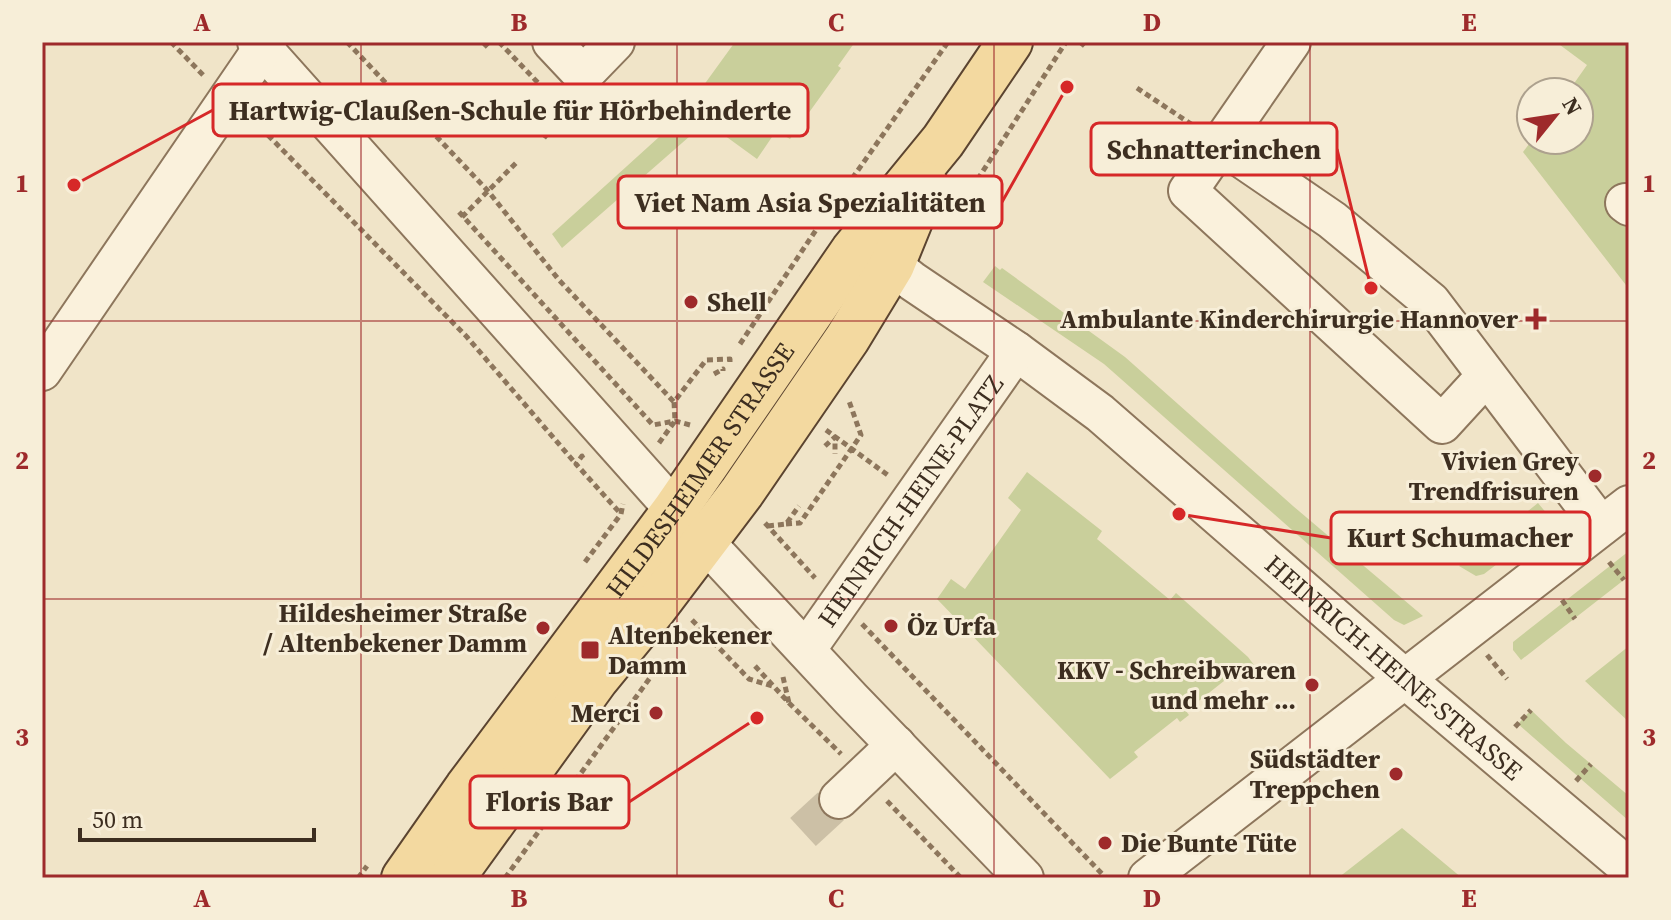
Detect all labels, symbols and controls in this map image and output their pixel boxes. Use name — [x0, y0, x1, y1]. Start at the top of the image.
text: A — [193, 4, 211, 40]
text: B — [511, 4, 528, 40]
text: C — [828, 4, 844, 40]
text: D — [1143, 4, 1161, 40]
text: E — [1461, 4, 1477, 40]
north arrow — [1515, 76, 1595, 156]
callout: Hartwig-Claußen-Schule für Hörbehinderte — [213, 84, 808, 136]
text: Hartwig-Claußen-Schule für Hörbehinderte — [229, 91, 791, 129]
text: N — [1555, 92, 1589, 120]
callout: Schnatterinchen — [1091, 123, 1337, 175]
text: Schnatterinchen — [1107, 130, 1321, 168]
text: 1 — [15, 165, 29, 201]
text: 1 — [1642, 165, 1656, 201]
callout: Viet Nam Asia Spezialitäten — [618, 176, 1002, 228]
text: Viet Nam Asia Spezialitäten — [634, 183, 986, 221]
place label: Shell — [707, 284, 767, 320]
marker: Shell — [682, 293, 700, 311]
place label: Ambulante Kinderchirurgie Hannover — [1060, 301, 1519, 337]
marker: Ambulante Kinderchirurgie Hannover — [1525, 308, 1547, 330]
street label: HILDESHEIMER STRASSE — [597, 336, 803, 605]
street label: HEINRICH-HEINE-PLATZ — [809, 368, 1012, 634]
text: 2 — [15, 442, 29, 478]
text: 2 — [1642, 442, 1656, 478]
place label: Vivien Grey Trendfrisuren — [1408, 443, 1579, 509]
marker: Vivien Grey Trendfrisuren — [1586, 467, 1604, 485]
callout: Kurt Schumacher — [1331, 512, 1590, 564]
text: Kurt Schumacher — [1347, 518, 1573, 556]
street label: HEINRICH-HEINE-STRASSE — [1257, 547, 1530, 789]
place label: Hildesheimer Straße / Altenbekener Damm — [263, 595, 527, 661]
place label: Öz Urfa — [907, 608, 997, 644]
place label: Altenbekener Damm — [608, 617, 773, 683]
marker: Öz Urfa — [882, 617, 900, 635]
marker: Hildesheimer Straße / Altenbekener Damm — [534, 619, 552, 637]
marker: Altenbekener Damm — [579, 639, 601, 661]
place label: KKV - Schreibwaren und mehr ... — [1057, 652, 1296, 718]
marker: KKV - Schreibwaren und mehr ... — [1303, 676, 1321, 694]
place label: Merci — [571, 695, 640, 731]
marker: Merci — [647, 704, 665, 722]
text: 3 — [15, 719, 29, 755]
text: 3 — [1642, 719, 1656, 755]
place label: Südstädter Treppchen — [1250, 741, 1381, 807]
marker: Südstädter Treppchen — [1387, 765, 1405, 783]
callout: Floris Bar — [470, 776, 629, 828]
text: Floris Bar — [485, 782, 613, 820]
scale bar — [80, 792, 314, 842]
text: 50 m — [92, 803, 143, 836]
place label: Die Bunte Tüte — [1121, 825, 1297, 861]
marker: Die Bunte Tüte — [1096, 834, 1114, 852]
text: A — [193, 880, 211, 916]
text: B — [511, 880, 528, 916]
text: C — [828, 880, 844, 916]
text: D — [1143, 880, 1161, 916]
text: E — [1461, 880, 1477, 916]

